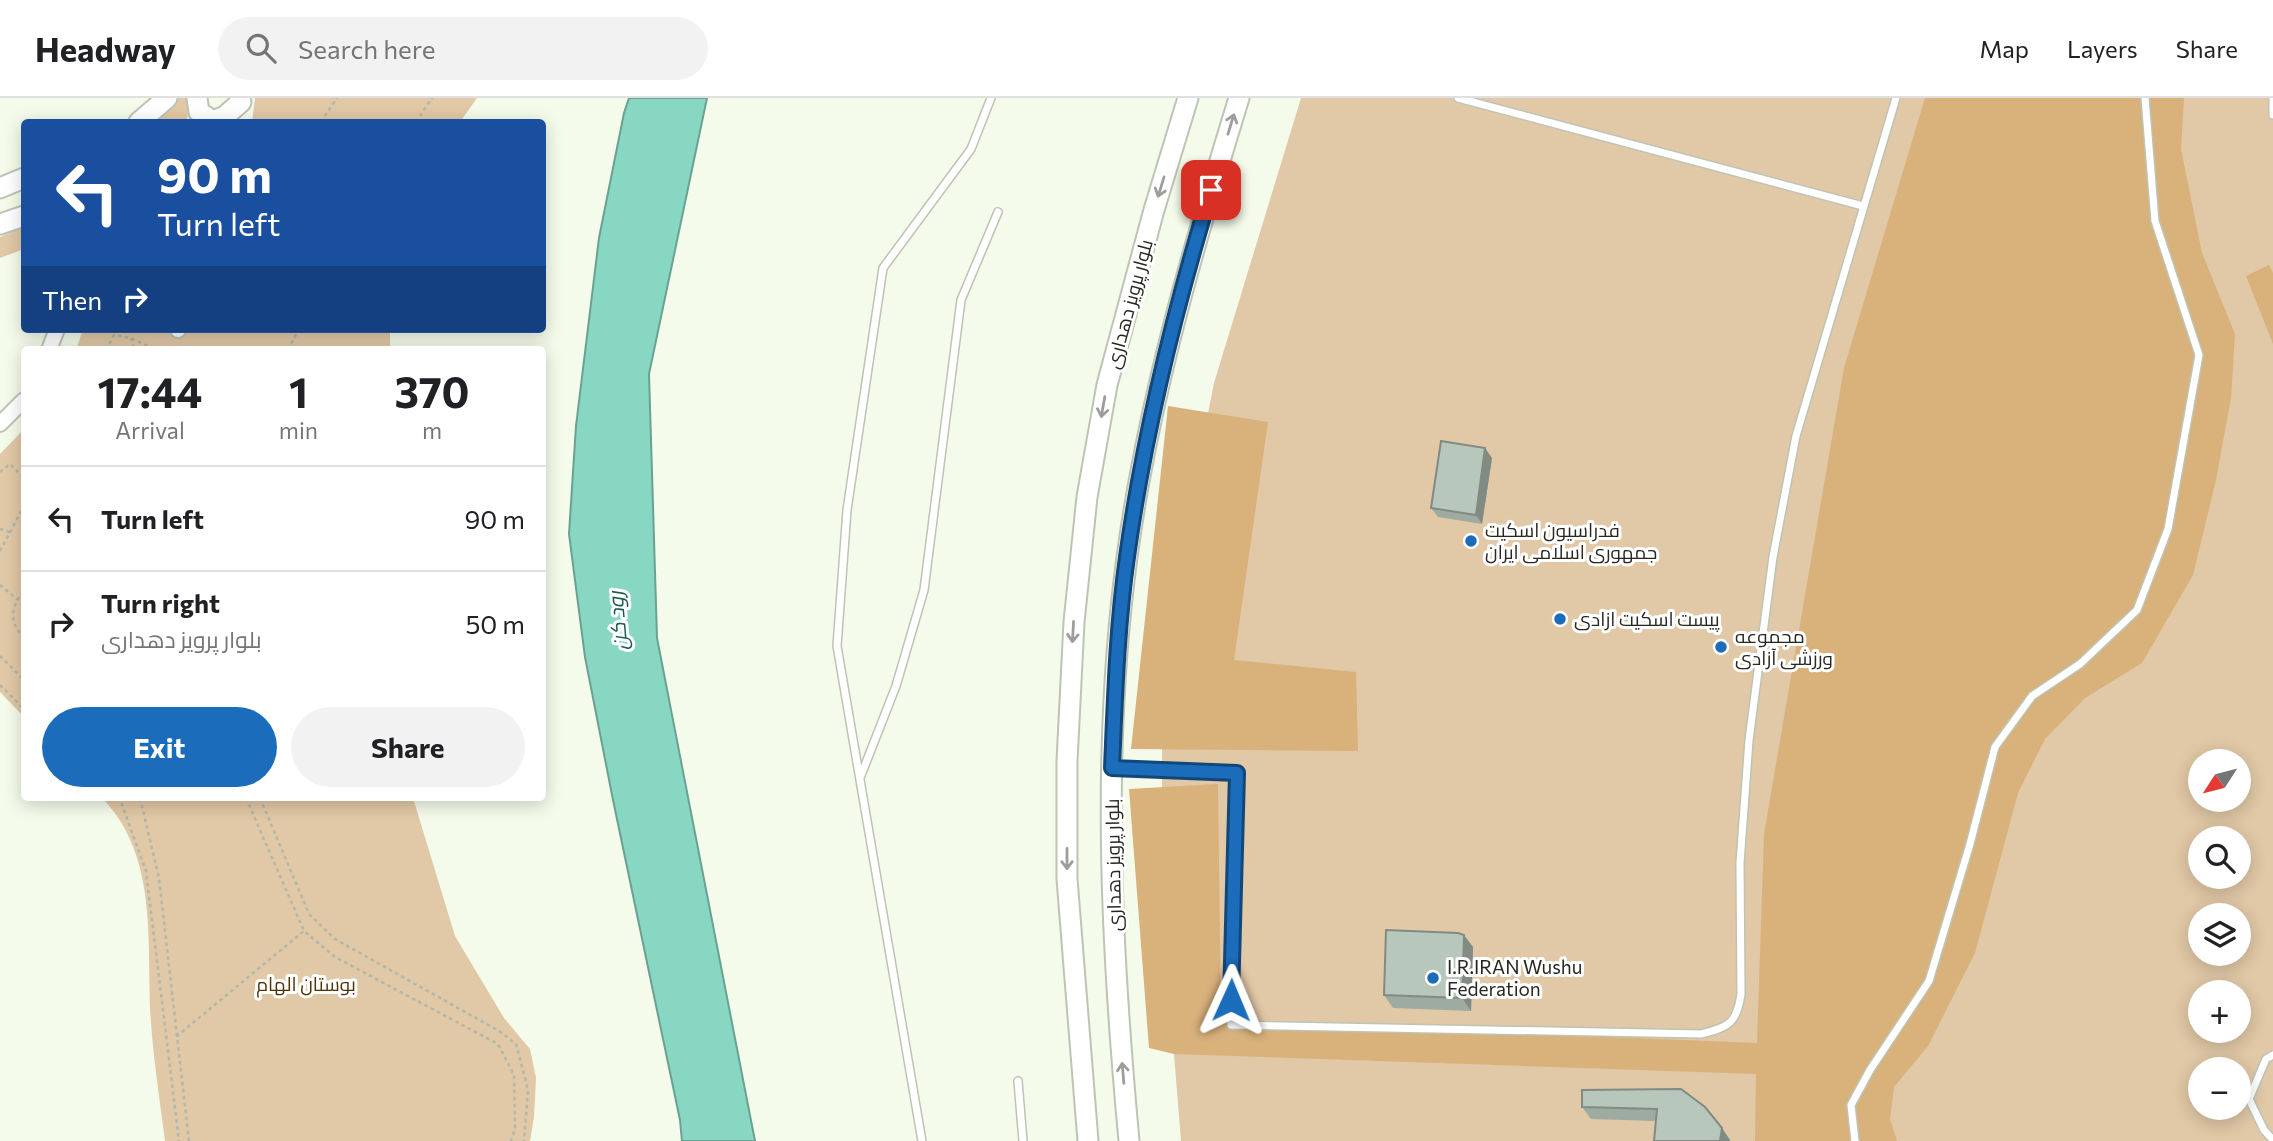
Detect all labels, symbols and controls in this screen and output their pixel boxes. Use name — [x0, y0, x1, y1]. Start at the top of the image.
search box — [218, 17, 708, 80]
text: Headway — [35, 28, 176, 69]
icon: search — [242, 29, 280, 67]
text: Search here — [298, 33, 436, 64]
text: Map — [1980, 34, 2029, 63]
text: Layers — [2067, 34, 2138, 63]
text: Share — [2176, 34, 2238, 63]
one-way arrow — [1225, 114, 1238, 136]
text: 90 m — [157, 143, 272, 203]
icon: left — [42, 147, 133, 238]
pin — [1181, 160, 1241, 220]
icon: arrive — [1192, 171, 1230, 209]
one-way arrow — [1154, 176, 1167, 198]
text: Turn left — [157, 203, 281, 243]
street label: بلوار پرویز دهداری — [1100, 237, 1159, 371]
icon: right — [116, 280, 154, 318]
text: Then — [42, 284, 102, 315]
text: 17:44 — [98, 365, 202, 417]
text: 1 — [289, 365, 308, 417]
text: 370 — [395, 365, 469, 417]
one-way arrow — [1096, 395, 1109, 418]
text: Arrival — [115, 416, 185, 444]
text: min — [279, 416, 318, 444]
text: m — [422, 416, 442, 444]
icon: left — [42, 500, 80, 538]
text: Turn left — [101, 503, 204, 534]
text: 90 m — [465, 503, 525, 534]
place label: فدراسیون اسکیت جمهوری اسلامی ایران — [1485, 518, 1657, 564]
marker: فدراسیون اسکیت جمهوری اسلامی ایران — [1463, 533, 1479, 549]
text: Turn right — [101, 587, 220, 618]
water label: رود کن — [601, 589, 634, 652]
icon: right — [42, 605, 80, 643]
place label: پیست اسکیت ازادی — [1574, 607, 1720, 632]
text: 50 m — [465, 608, 525, 639]
marker: پیست اسکیت ازادی — [1552, 611, 1568, 627]
one-way arrow — [1067, 620, 1080, 643]
place label: مجموعه ورزشی آزادی — [1735, 624, 1833, 670]
text: بلوار پرویز دهداری — [101, 625, 262, 653]
marker: مجموعه ورزشی آزادی — [1713, 639, 1729, 655]
button: Exit — [42, 707, 277, 787]
button: Share — [291, 707, 525, 787]
north arrow — [2188, 749, 2250, 812]
map controls — [2188, 749, 2251, 1120]
street label: بلوار پرویز دهداری — [1100, 798, 1127, 932]
button: search — [2188, 826, 2251, 889]
one-way arrow — [1060, 848, 1074, 871]
button: layers — [2188, 903, 2251, 966]
place label: I.R.IRAN Wushu Federation — [1447, 955, 1582, 1000]
position arrow — [1194, 963, 1268, 1037]
marker: I.R.IRAN Wushu Federation — [1425, 970, 1441, 986]
park label: بوستان الهام — [256, 972, 356, 998]
button: + — [2188, 980, 2251, 1043]
button: − — [2188, 1057, 2251, 1120]
one-way arrow — [1116, 1062, 1129, 1085]

